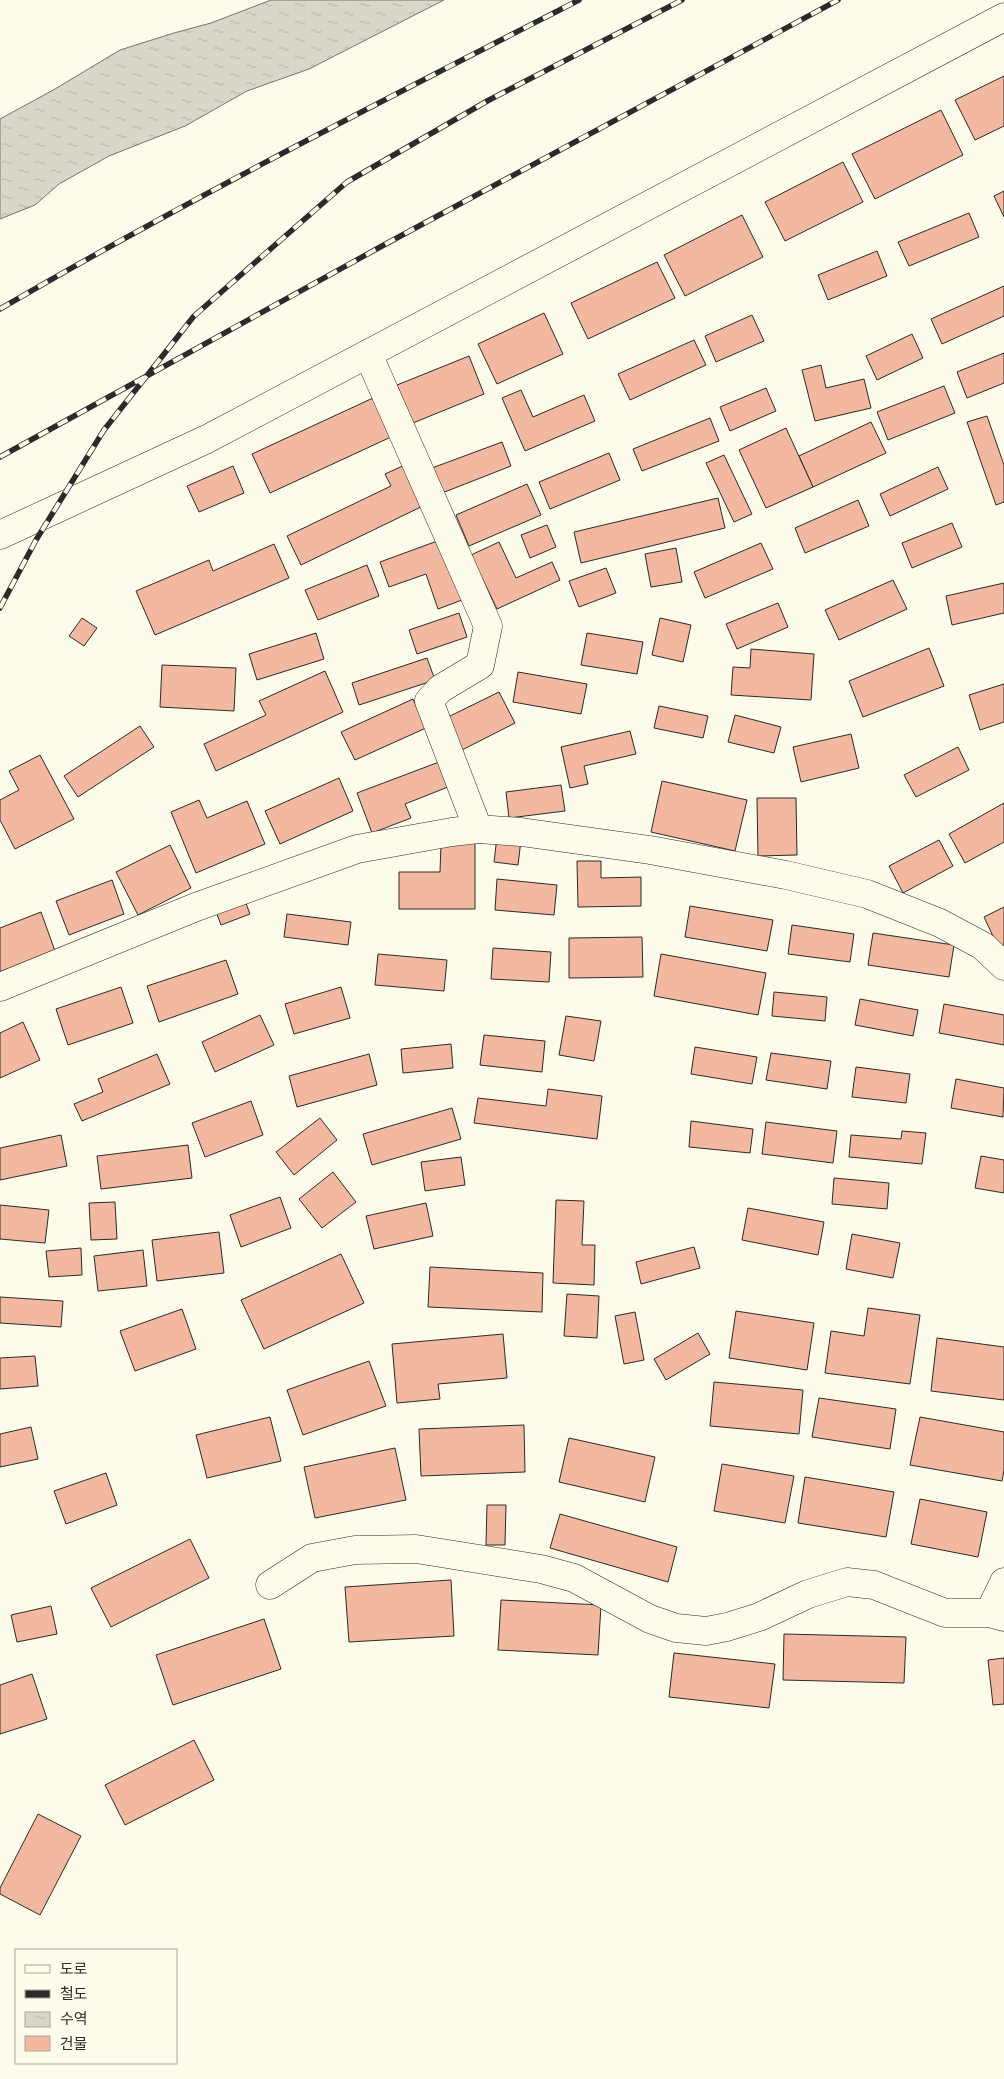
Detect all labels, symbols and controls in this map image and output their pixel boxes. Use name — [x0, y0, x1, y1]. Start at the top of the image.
legend — [15, 1949, 178, 2064]
text: 도로 — [60, 1960, 88, 1977]
text: 철도 — [60, 1985, 88, 2002]
text: 수역 — [60, 2010, 88, 2027]
text: 건물 — [60, 2035, 88, 2052]

